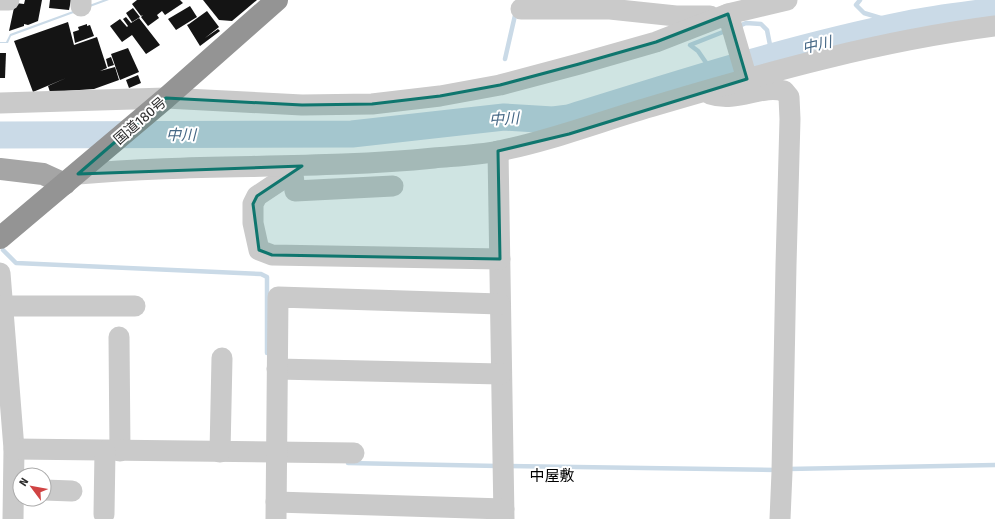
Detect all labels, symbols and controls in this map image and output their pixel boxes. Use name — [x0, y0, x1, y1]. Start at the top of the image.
water label: 中川 — [800, 32, 836, 57]
street label: 国道180号 — [110, 94, 170, 148]
water label: 中川 — [489, 109, 521, 129]
water label: 中川 — [166, 126, 198, 144]
north arrow — [12, 467, 52, 507]
district label: 中屋敷 — [529, 467, 575, 485]
text: N — [16, 475, 31, 489]

